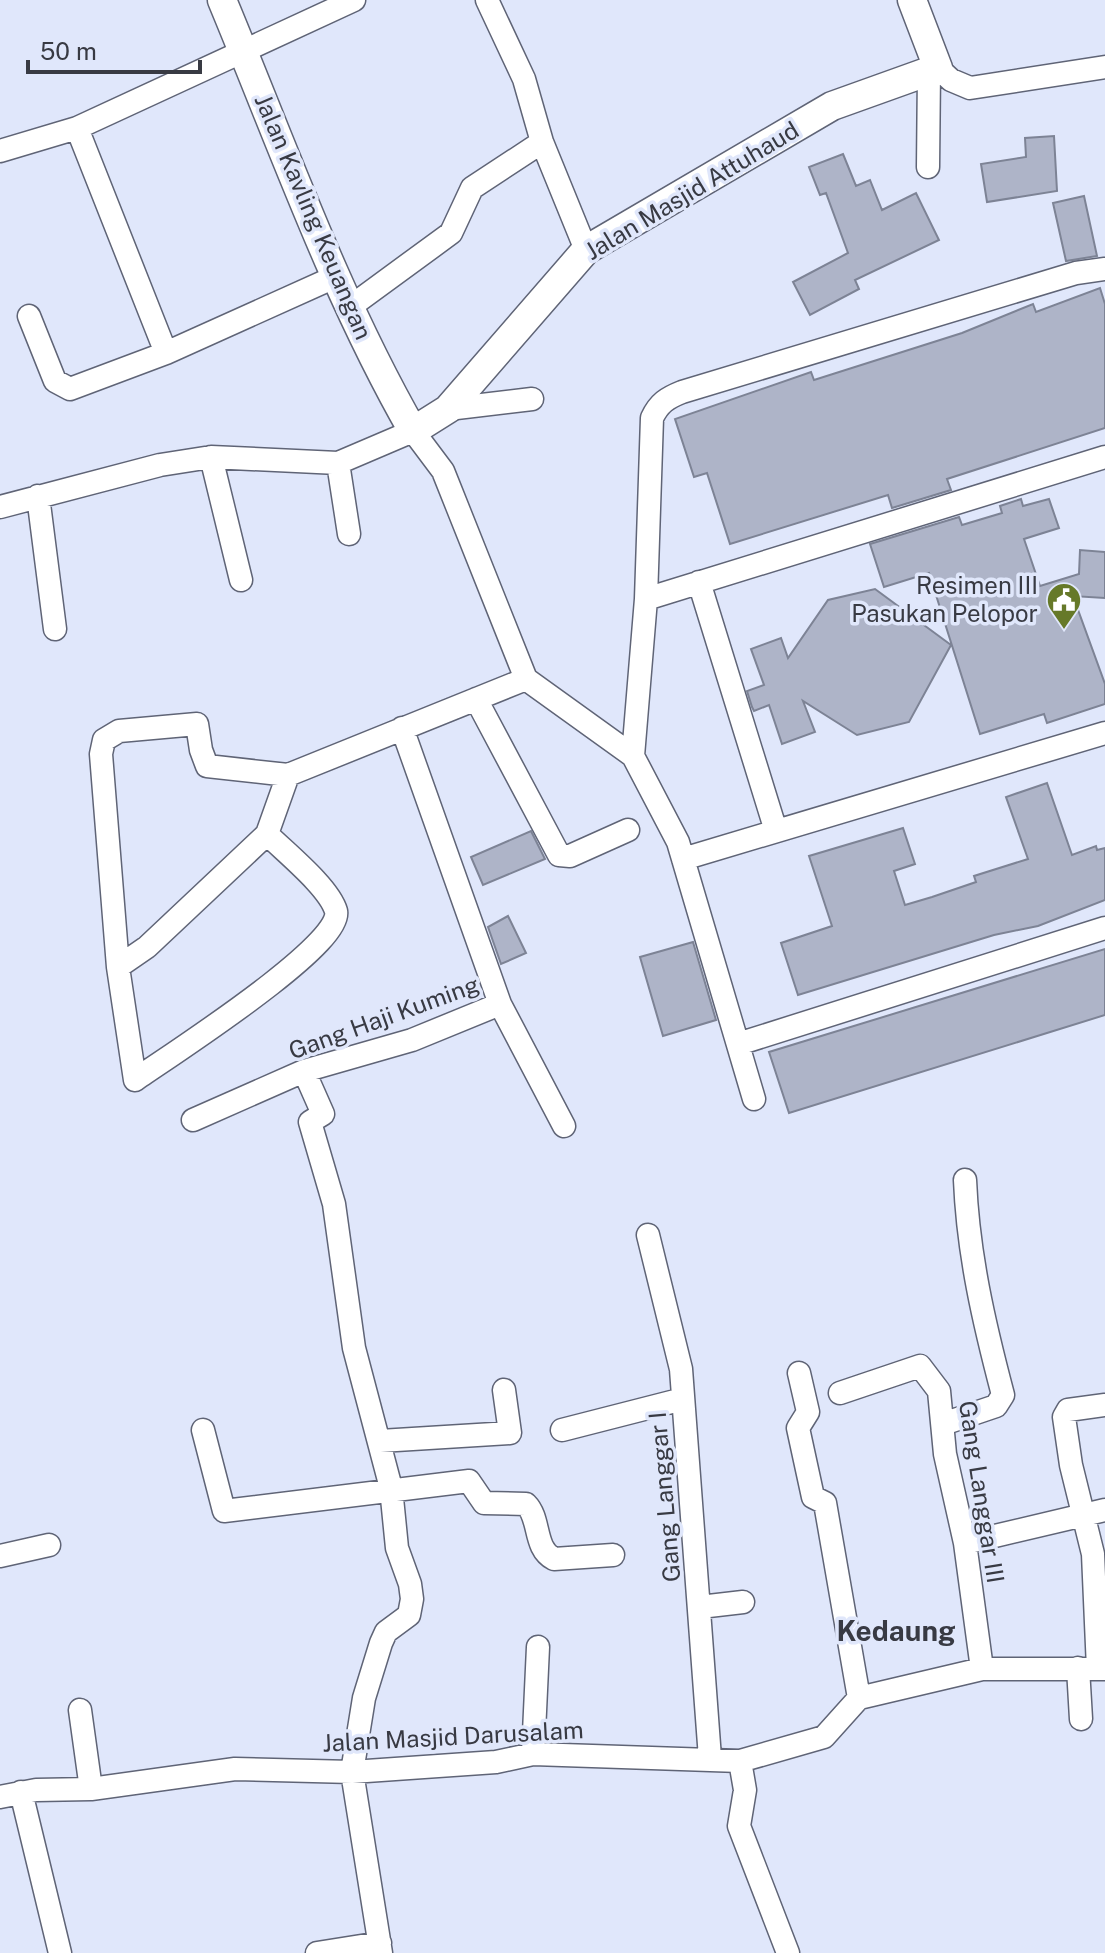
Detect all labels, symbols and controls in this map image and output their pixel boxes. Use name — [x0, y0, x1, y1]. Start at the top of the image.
scale bar — [28, 24, 200, 74]
text: 50 m — [40, 37, 97, 65]
street label: Jalan Kavling Keuangan — [250, 90, 378, 343]
street label: Jalan Masjid Attuhaud — [580, 115, 803, 265]
place label: Resimen III Pasukan Pelopor — [851, 571, 1038, 627]
public building icon: Resimen III Pasukan Pelopor — [1045, 581, 1083, 631]
street label: Gang Haji Kuming — [285, 970, 483, 1065]
street label: Gang Langgar III — [954, 1399, 1010, 1585]
street label: Gang Langgar I — [643, 1411, 685, 1583]
district label: Kedaung — [836, 1614, 956, 1647]
street label: Jalan Masjid Darusalam — [322, 1715, 584, 1757]

